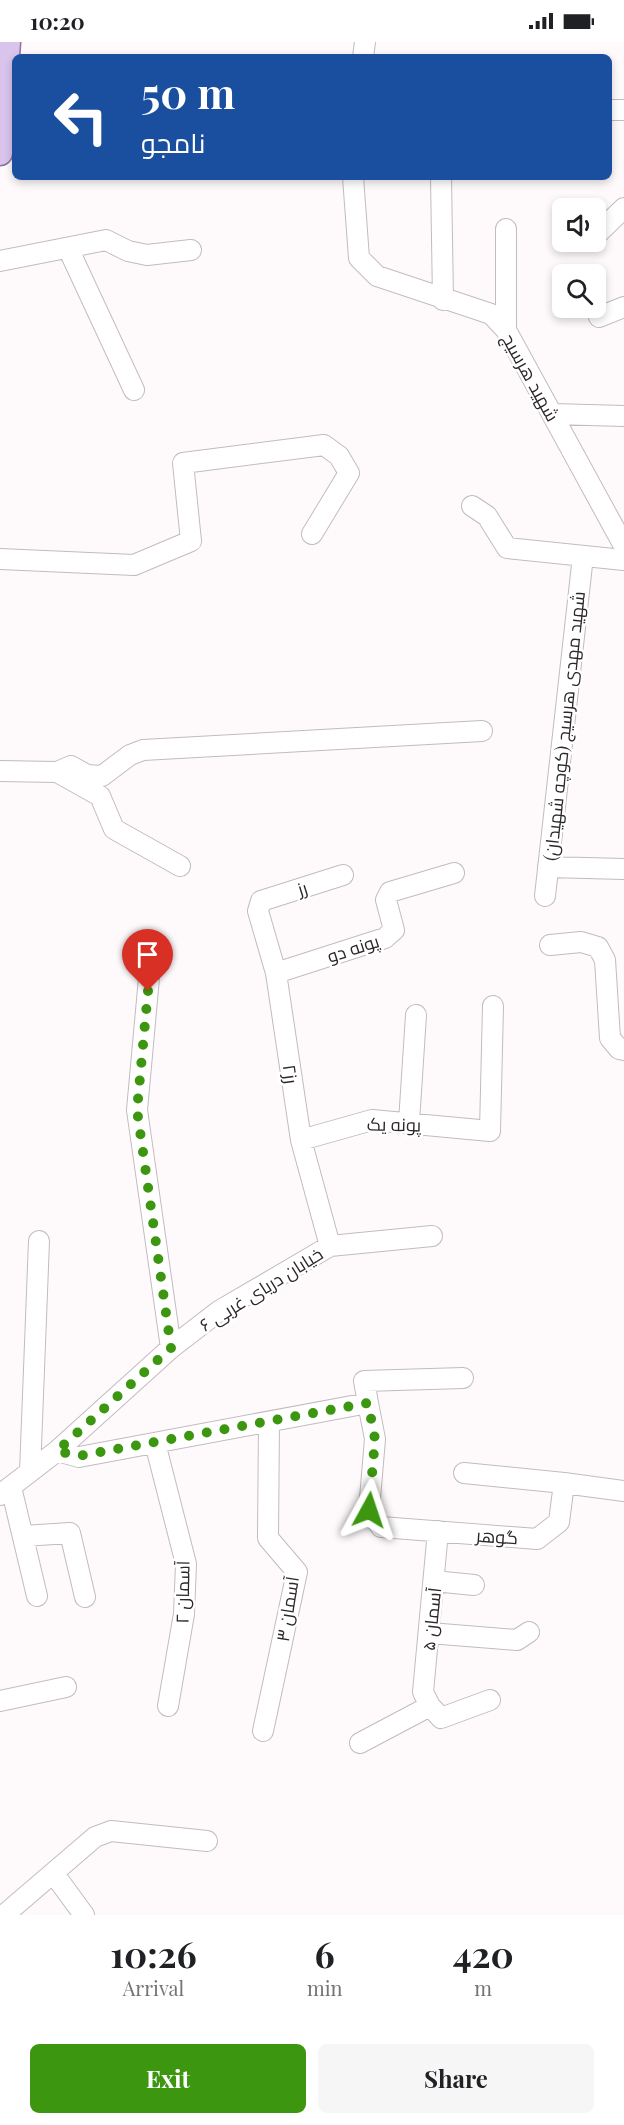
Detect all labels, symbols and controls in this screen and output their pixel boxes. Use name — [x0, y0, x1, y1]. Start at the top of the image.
text: 10:20 — [30, 6, 85, 36]
text: 50 m — [141, 64, 235, 120]
icon: left — [42, 78, 120, 156]
text: نامجو — [141, 124, 205, 160]
map controls — [552, 198, 606, 318]
button: sound — [552, 198, 606, 252]
button: search — [552, 264, 606, 318]
street label: شهید هرسیج — [496, 329, 565, 426]
street label: شهید مهدی هرسیج (کوچه شهیدان) — [538, 590, 591, 862]
street label: رز — [293, 875, 310, 901]
street label: پونه دو — [324, 928, 383, 969]
pin — [122, 929, 173, 991]
icon: arrive — [131, 938, 164, 971]
street label: رز۲ — [278, 1063, 304, 1085]
street label: پونه یک — [367, 1112, 422, 1137]
street label: خیابان دریای غربی ۶ — [195, 1241, 327, 1337]
position arrow — [337, 1478, 401, 1542]
street label: گوهر — [474, 1522, 519, 1549]
street label: آسمان ۲ — [169, 1560, 195, 1624]
street label: آسمان ۳ — [270, 1574, 304, 1643]
street label: آسمان ۵ — [416, 1586, 446, 1652]
text: 10:26 — [110, 1929, 197, 1977]
text: 6 — [315, 1929, 335, 1977]
text: 420 — [453, 1929, 514, 1977]
text: Arrival — [123, 1974, 184, 2001]
text: min — [307, 1974, 342, 2001]
text: m — [474, 1974, 492, 2001]
button: Exit — [30, 2044, 306, 2113]
button: Share — [318, 2044, 594, 2113]

